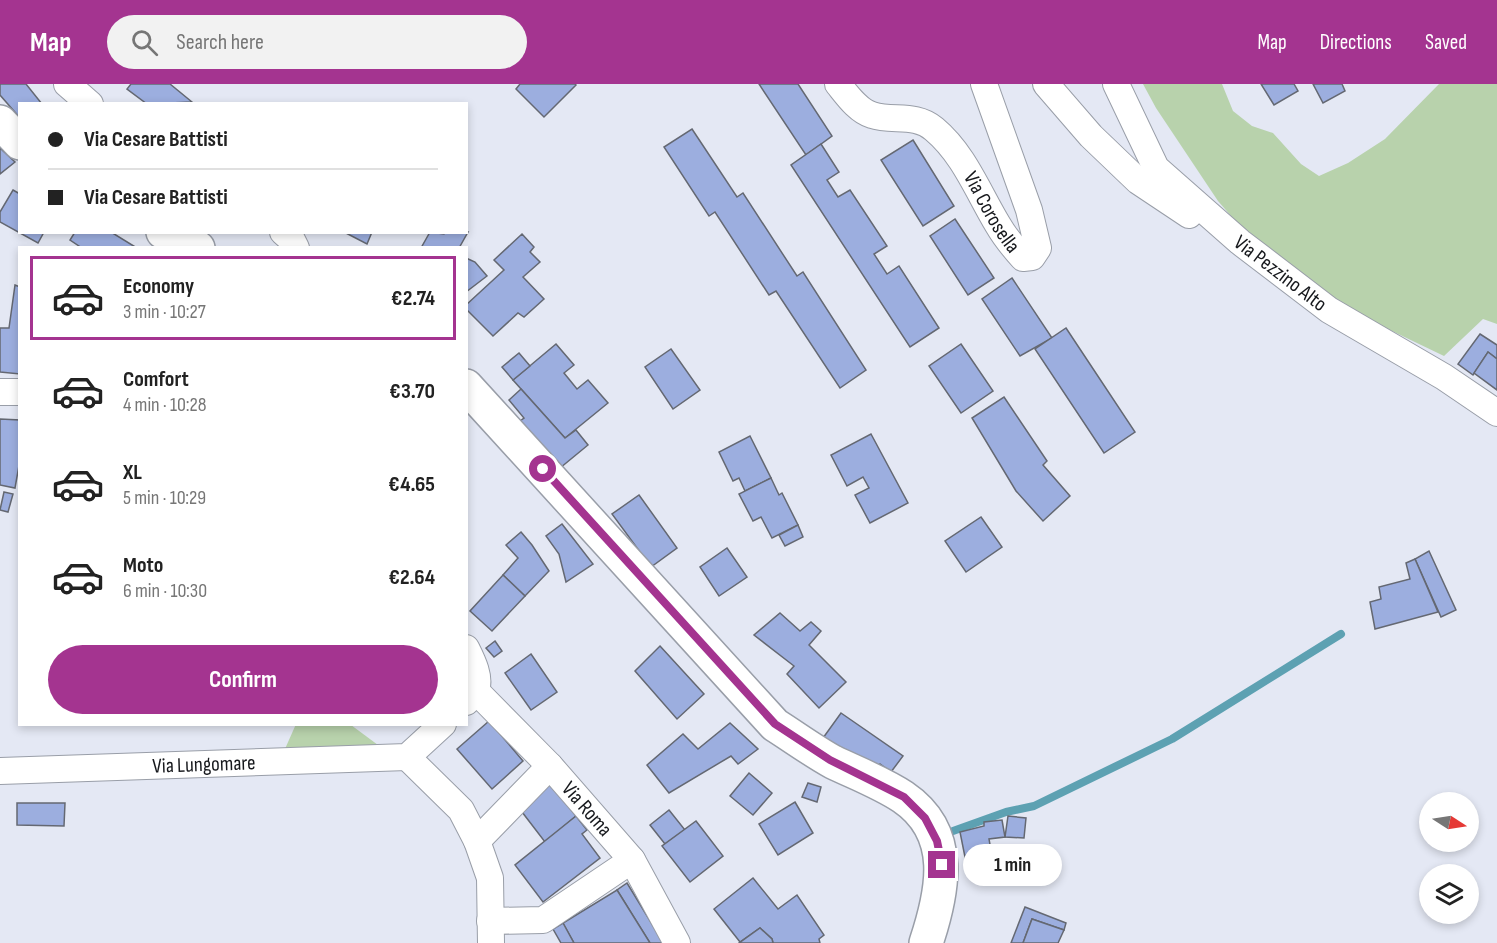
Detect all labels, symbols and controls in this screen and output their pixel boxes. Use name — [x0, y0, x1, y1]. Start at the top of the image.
search box — [107, 15, 527, 69]
text: Map — [30, 26, 71, 59]
icon: search — [128, 26, 161, 59]
text: Search here — [176, 29, 264, 56]
text: Map — [1257, 30, 1287, 55]
text: Directions — [1320, 30, 1392, 55]
text: Saved — [1425, 30, 1467, 55]
text: Via Cesare Battisti — [84, 126, 228, 153]
street label: Via Corosella — [958, 167, 1025, 258]
text: Via Cesare Battisti — [84, 184, 228, 211]
street label: Via Pezzino Alto — [1229, 230, 1332, 317]
icon: car — [51, 271, 105, 325]
text: Economy — [123, 273, 194, 300]
text: €2.74 — [391, 285, 435, 312]
text: 3 min · 10:27 — [123, 300, 206, 324]
icon: car — [51, 364, 105, 418]
text: Comfort — [123, 366, 189, 393]
text: €3.70 — [389, 378, 435, 405]
text: 4 min · 10:28 — [123, 393, 206, 417]
route start — [529, 455, 556, 482]
icon: car — [51, 457, 105, 511]
text: XL — [123, 459, 142, 486]
text: €4.65 — [388, 471, 435, 498]
text: 5 min · 10:29 — [123, 486, 206, 510]
icon: car — [51, 550, 105, 604]
text: Moto — [123, 552, 163, 579]
text: €2.64 — [388, 564, 435, 591]
text: 6 min · 10:30 — [123, 579, 207, 603]
button: Confirm — [48, 645, 438, 714]
street label: Via Lungomare — [152, 750, 256, 779]
street label: Via Roma — [556, 776, 617, 842]
north arrow — [1419, 792, 1479, 852]
map controls — [1419, 792, 1479, 924]
callout: 1 min — [963, 844, 1062, 886]
route end — [928, 851, 955, 878]
text: 1 min — [994, 853, 1031, 877]
button: layers — [1419, 864, 1479, 924]

